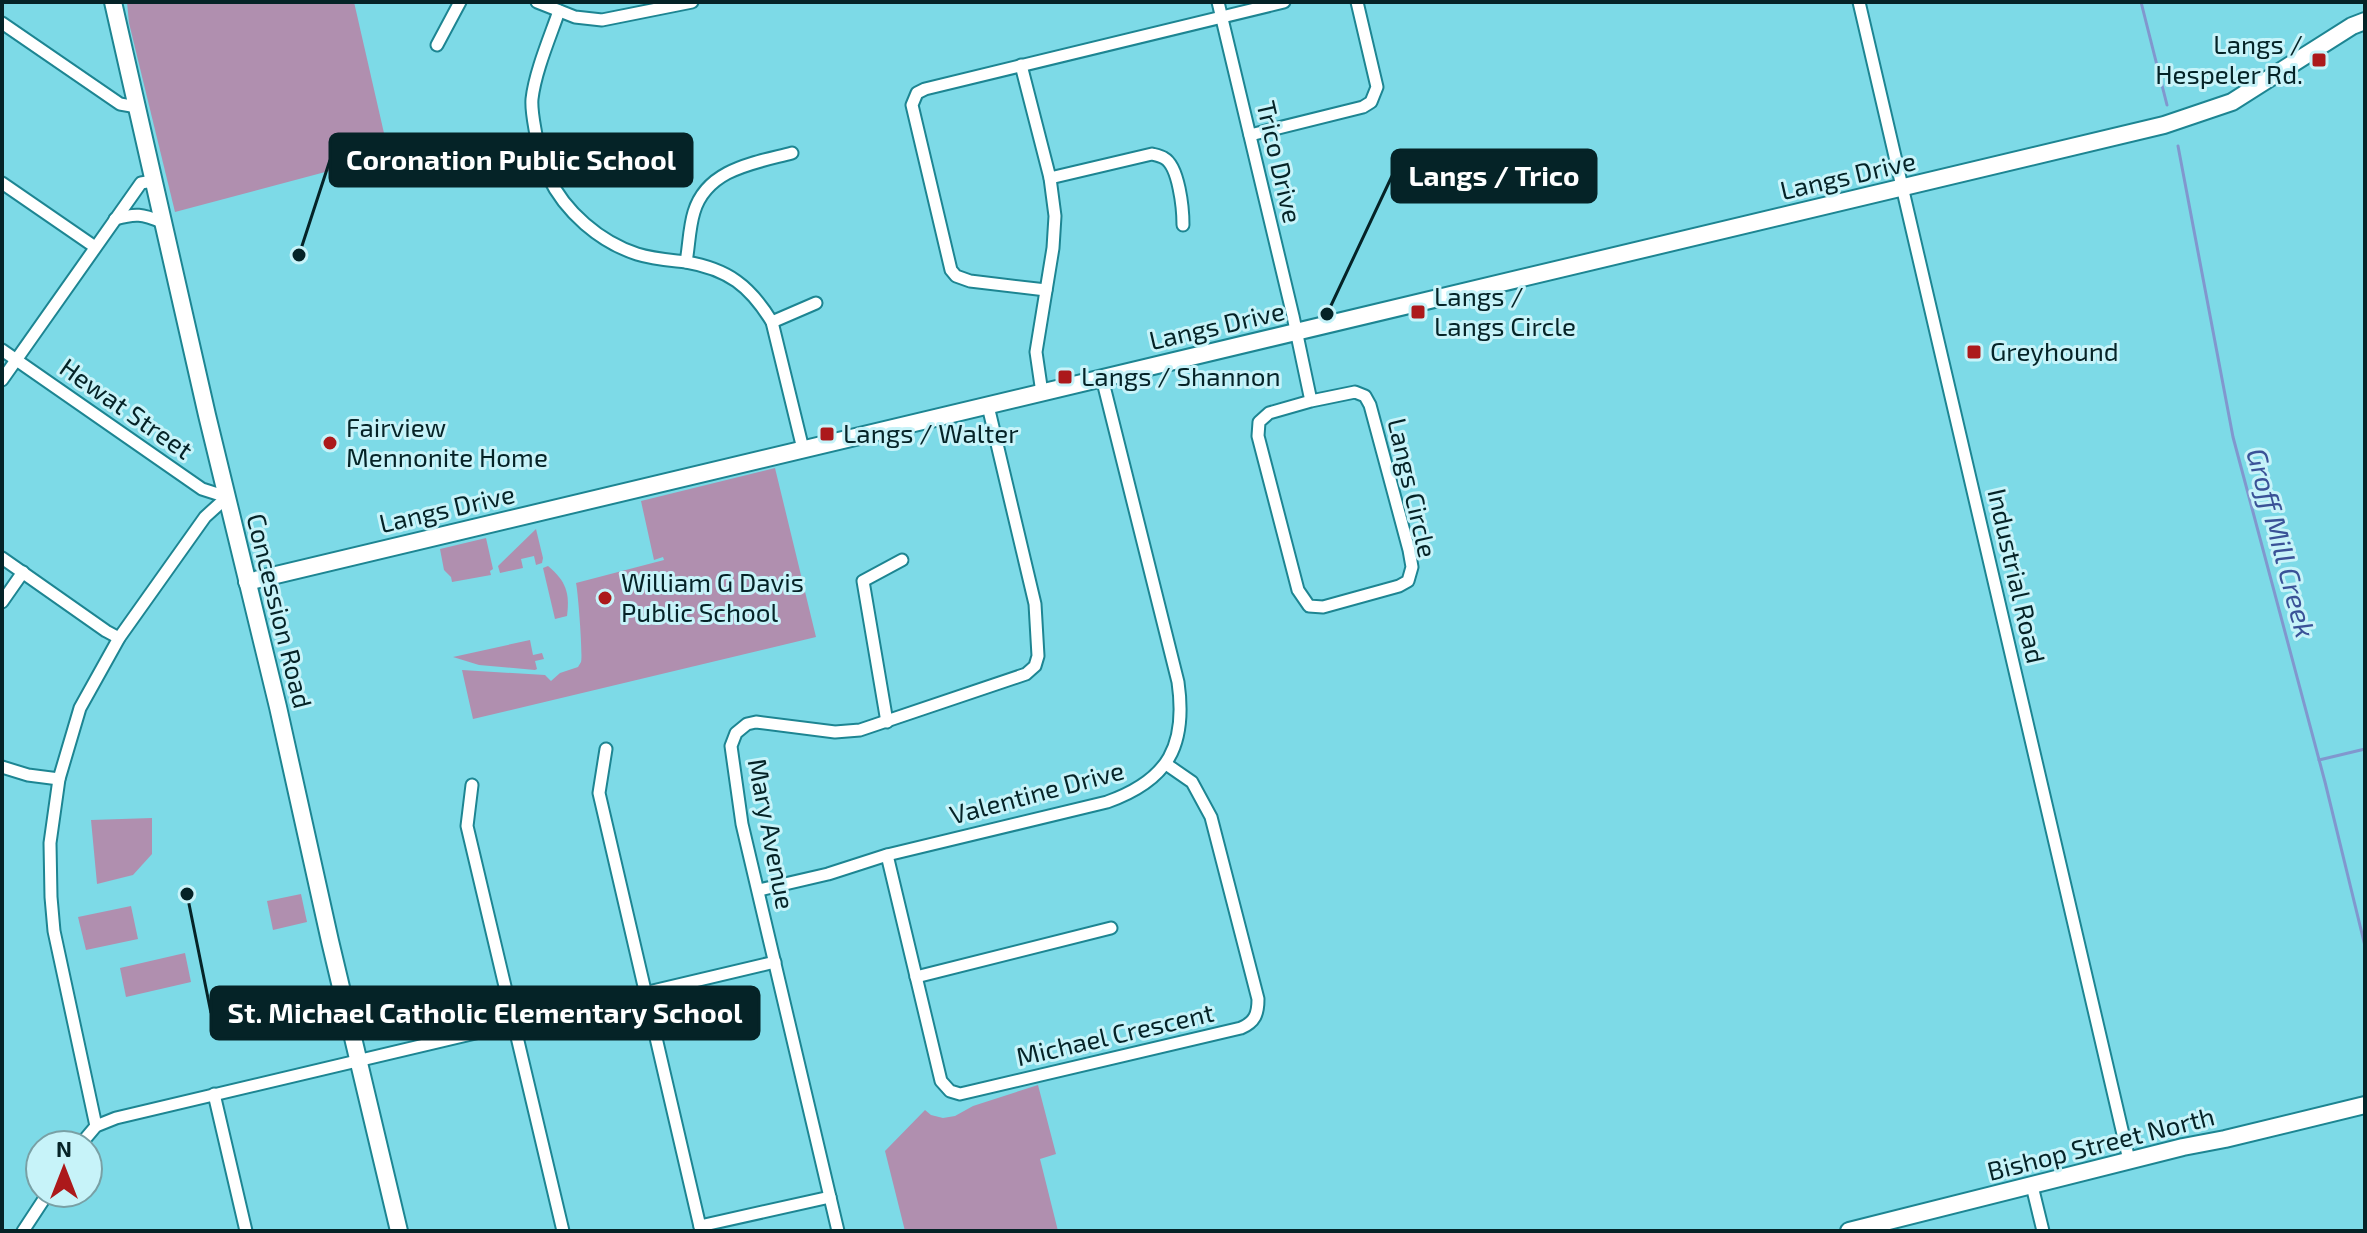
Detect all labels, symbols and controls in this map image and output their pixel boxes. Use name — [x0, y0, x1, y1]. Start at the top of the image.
place label: Langs / Hespeler Rd. — [2155, 28, 2303, 89]
marker: Langs / Hespeler Rd. — [2310, 51, 2328, 69]
street label: Trico Drive — [1251, 98, 1310, 226]
callout: Coronation Public School — [330, 134, 692, 186]
text: Coronation Public School — [346, 142, 677, 176]
street label: Langs Drive — [1777, 144, 1918, 205]
callout: Langs / Trico — [1392, 150, 1596, 202]
text: Langs / Trico — [1409, 158, 1579, 192]
place label: Langs / Langs Circle — [1434, 280, 1576, 341]
street label: Langs Drive — [1146, 294, 1287, 355]
marker: Langs / Langs Circle — [1409, 303, 1427, 321]
place label: Greyhound — [1990, 335, 2119, 366]
marker: Greyhound — [1965, 343, 1983, 361]
street label: Hewat Street — [55, 351, 199, 465]
place label: Langs / Shannon — [1081, 360, 1281, 391]
marker: Langs / Shannon — [1056, 368, 1074, 386]
place label: Fairview Mennonite Home — [346, 411, 548, 472]
street label: Langs Circle — [1382, 415, 1445, 560]
place label: Langs / Walter — [843, 417, 1019, 448]
marker: Langs / Walter — [818, 425, 836, 443]
marker: Fairview Mennonite Home — [321, 434, 339, 452]
water label: Groff Mill Creek — [2240, 444, 2324, 641]
street label: Langs Drive — [376, 477, 517, 538]
street label: Industrial Road — [1982, 485, 2053, 666]
street label: Concession Road — [241, 510, 320, 711]
place label: William G Davis Public School — [621, 566, 804, 627]
marker: William G Davis Public School — [596, 589, 614, 607]
street label: Valentine Drive — [946, 753, 1127, 830]
street label: Mary Avenue — [743, 756, 802, 912]
callout: St. Michael Catholic Elementary School — [211, 987, 759, 1039]
text: St. Michael Catholic Elementary School — [228, 995, 743, 1029]
street label: Michael Crescent — [1013, 996, 1217, 1071]
street label: Bishop Street North — [1984, 1099, 2217, 1186]
north arrow — [24, 1129, 104, 1209]
text: N — [56, 1135, 72, 1161]

